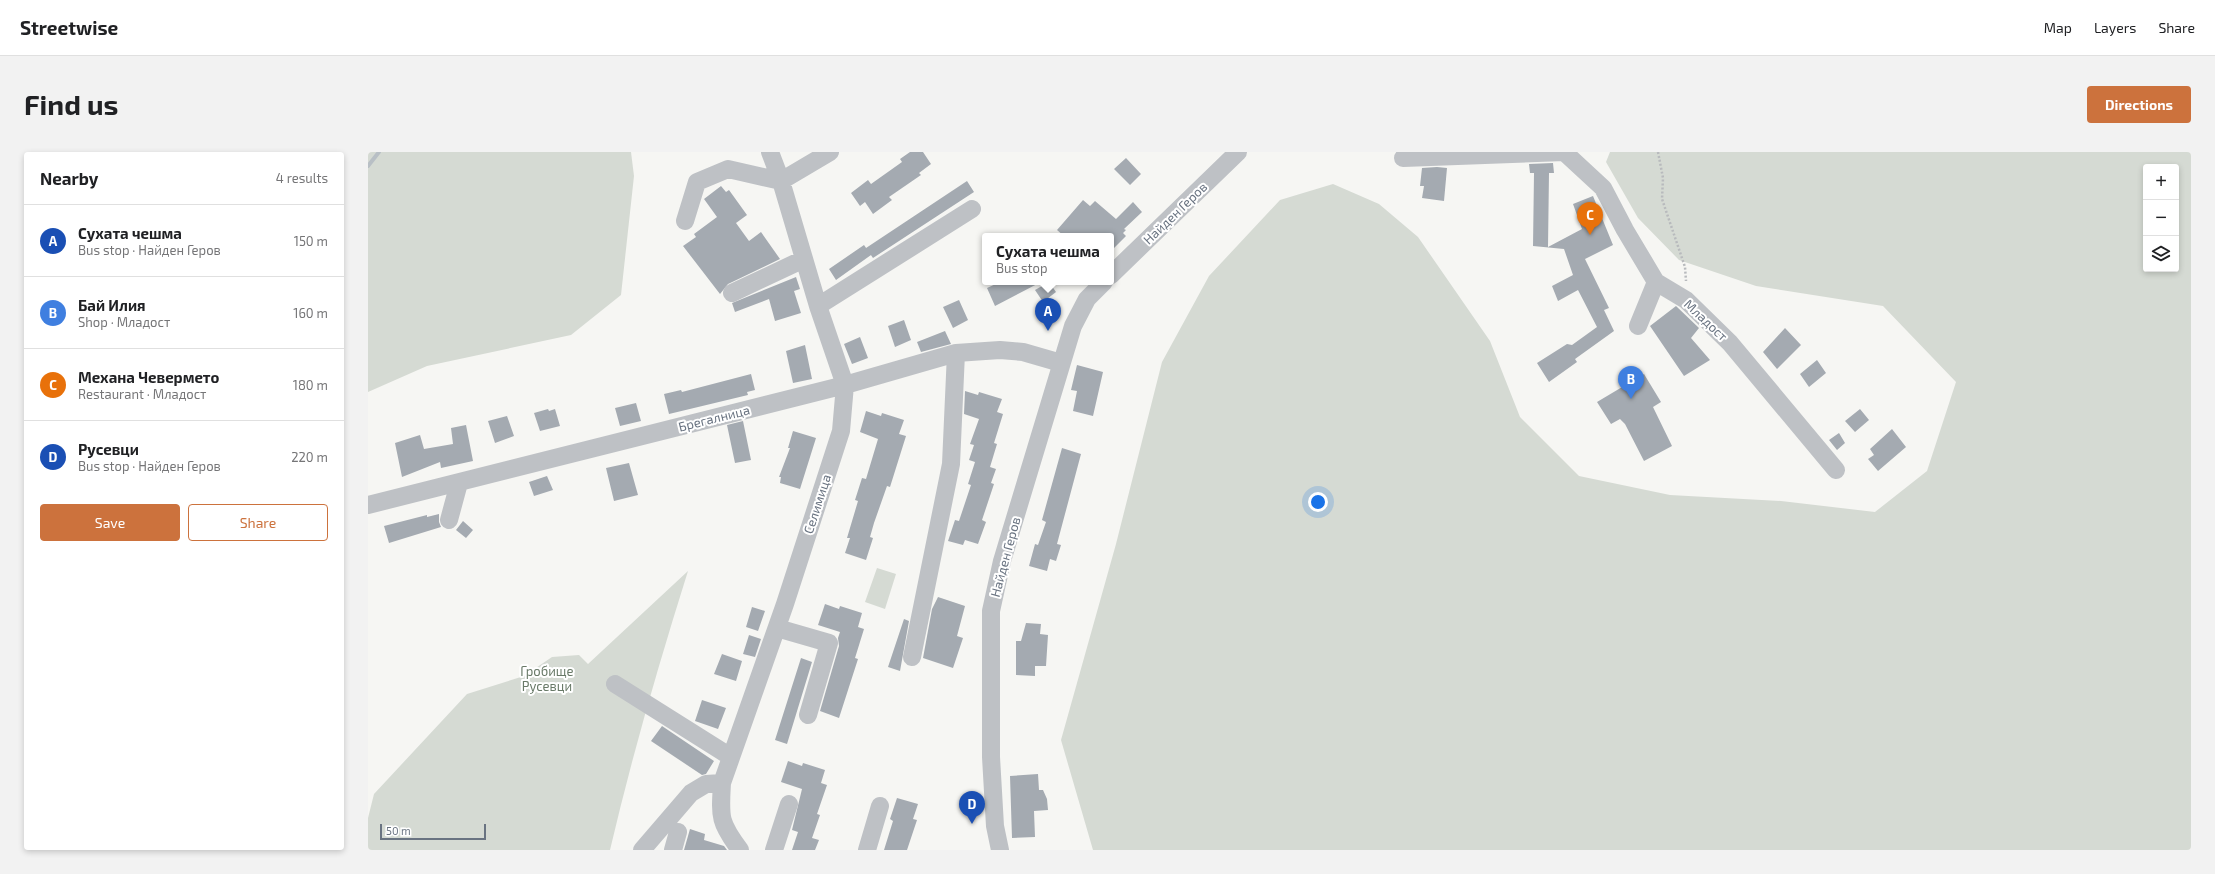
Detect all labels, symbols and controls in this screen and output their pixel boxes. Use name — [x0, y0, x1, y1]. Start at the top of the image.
text: Streetwise — [20, 16, 118, 39]
text: Map — [2044, 19, 2072, 36]
text: Layers — [2094, 19, 2136, 36]
text: Share — [2158, 19, 2195, 36]
button: Directions — [2087, 86, 2191, 123]
text: Find us — [24, 87, 118, 121]
map controls — [2143, 164, 2179, 272]
button: + — [2143, 164, 2179, 200]
text: Nearby — [40, 168, 98, 188]
text: 4 results — [276, 170, 328, 186]
street label: Найден Геров — [1140, 179, 1210, 247]
button: − — [2143, 200, 2179, 236]
pin: C — [1577, 202, 1603, 235]
text: Сухата чешма — [78, 224, 182, 242]
text: A — [49, 233, 57, 249]
text: 150 m — [294, 233, 328, 249]
popup — [982, 233, 1114, 285]
button: layers — [2143, 236, 2179, 272]
text: Bus stop · Найден Геров — [78, 242, 221, 258]
text: Сухата чешма — [996, 242, 1100, 260]
text: Bus stop — [996, 260, 1048, 276]
text: Бай Илия — [78, 296, 146, 314]
street label: Младост — [1681, 296, 1732, 345]
pin: A — [1035, 298, 1061, 331]
text: B — [49, 305, 57, 321]
text: 160 m — [293, 305, 328, 321]
text: Shop · Младост — [78, 314, 170, 330]
pin: B — [1618, 366, 1644, 399]
text: Механа Чевермето — [78, 368, 219, 386]
text: C — [49, 377, 57, 393]
text: 180 m — [293, 377, 328, 393]
text: Restaurant · Младост — [78, 386, 206, 402]
street label: Брегалница — [677, 401, 751, 435]
text: Русевци — [78, 440, 139, 458]
text: D — [49, 449, 57, 465]
text: 220 m — [291, 449, 328, 465]
text: Bus stop · Найден Геров — [78, 458, 221, 474]
street label: Селимица — [800, 472, 834, 536]
your location — [1308, 492, 1328, 512]
button: Save — [40, 504, 180, 541]
button: Share — [188, 504, 328, 541]
street label: Найден Геров — [987, 515, 1023, 599]
park label: Гробище Русевци — [520, 663, 574, 694]
pin: D — [959, 791, 985, 824]
scale bar — [380, 822, 486, 841]
text: 50 m — [386, 824, 411, 837]

